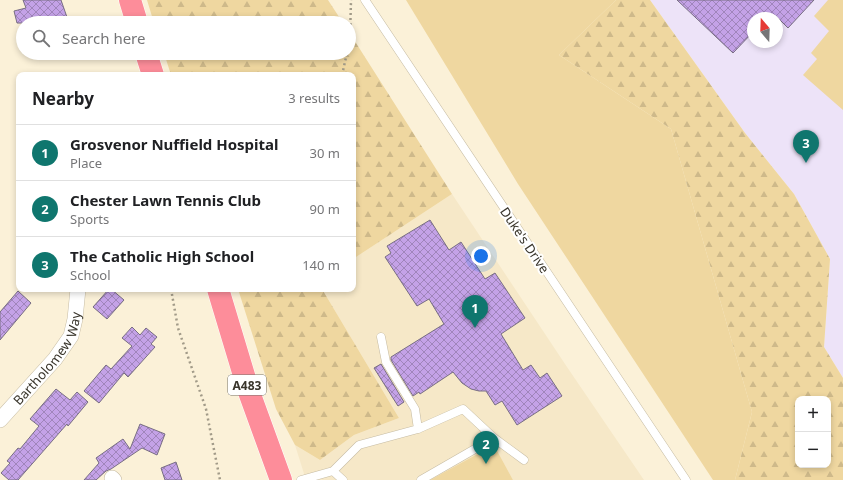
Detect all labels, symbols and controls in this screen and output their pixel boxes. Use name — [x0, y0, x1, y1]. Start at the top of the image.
north arrow — [747, 12, 783, 48]
search box — [16, 16, 356, 60]
icon: search — [30, 27, 52, 49]
text: Search here — [62, 28, 145, 48]
text: Nearby — [32, 87, 94, 110]
text: 3 results — [288, 89, 340, 107]
pin: 3 — [793, 130, 819, 163]
text: Grosvenor Nuffield Hospital — [70, 134, 279, 154]
text: 1 — [41, 144, 49, 162]
text: 30 m — [310, 144, 340, 162]
text: Place — [70, 154, 102, 172]
text: Chester Lawn Tennis Club — [70, 190, 261, 210]
text: 2 — [41, 200, 49, 218]
text: 90 m — [310, 200, 340, 218]
street label: Duke's Drive — [496, 203, 554, 277]
text: Sports — [70, 210, 109, 228]
text: The Catholic High School — [70, 246, 254, 266]
your location — [471, 246, 491, 266]
text: 3 — [41, 256, 49, 274]
text: 140 m — [302, 256, 340, 274]
text: School — [70, 266, 111, 284]
pin: 1 — [462, 295, 488, 328]
street label: Bartholomew Way — [9, 311, 85, 409]
road number: A483 — [228, 375, 266, 395]
map controls — [795, 396, 831, 468]
button: + — [795, 396, 831, 432]
pin: 2 — [473, 431, 499, 464]
button: − — [795, 432, 831, 468]

